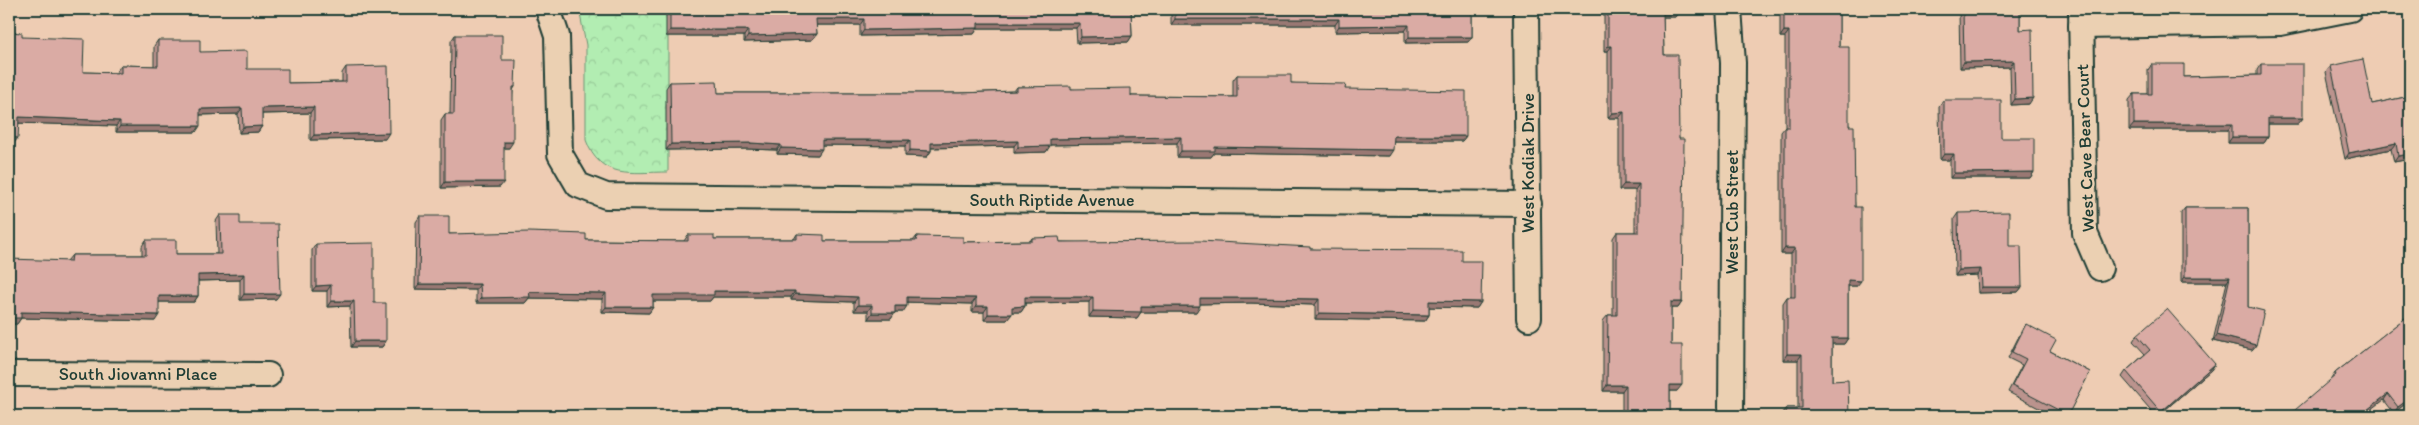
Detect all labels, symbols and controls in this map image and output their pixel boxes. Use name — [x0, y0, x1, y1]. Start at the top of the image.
street label: West Cave Bear Court — [2071, 63, 2099, 232]
street label: West Kodiak Drive — [1517, 93, 1539, 233]
street label: West Cub Street — [1721, 149, 1743, 274]
street label: South Riptide Avenue — [969, 189, 1135, 211]
street label: South Jiovanni Place — [59, 363, 217, 385]

